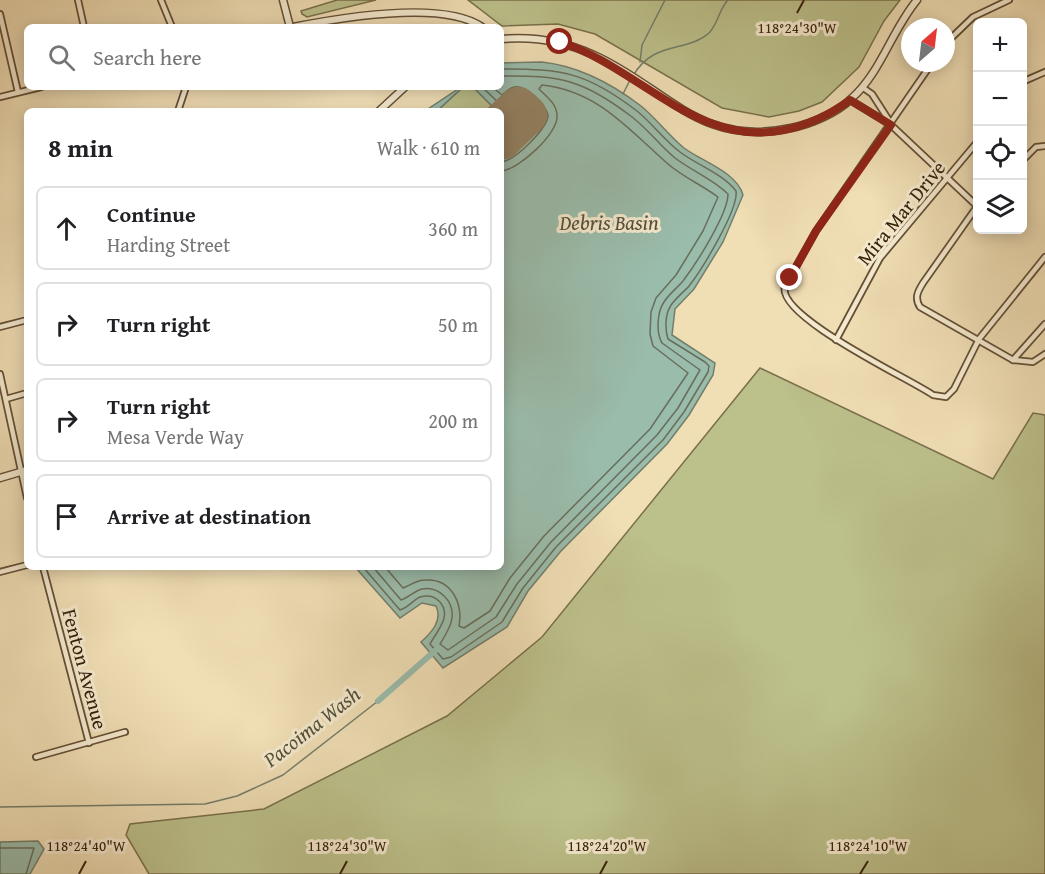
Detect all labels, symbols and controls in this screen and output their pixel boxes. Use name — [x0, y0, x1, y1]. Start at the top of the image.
text: 118°24'30"W — [757, 17, 837, 38]
north arrow — [901, 18, 955, 72]
map controls — [973, 18, 1027, 234]
button: + — [973, 18, 1027, 72]
search box — [24, 24, 504, 90]
route start — [546, 28, 572, 54]
icon: search — [45, 41, 78, 74]
text: Search here — [93, 41, 202, 73]
button: − — [973, 72, 1027, 126]
button: locate — [973, 126, 1027, 180]
text: 8 min — [48, 128, 113, 167]
text: Walk · 610 m — [377, 133, 480, 162]
street label: Mira Mar Drive — [849, 154, 952, 271]
button: layers — [973, 180, 1027, 234]
text: Continue — [107, 198, 196, 230]
water label: Debris Basin — [558, 207, 659, 238]
icon: ahead — [50, 212, 83, 245]
text: 360 m — [428, 214, 478, 243]
text: Harding Street — [107, 230, 230, 259]
route end — [776, 264, 802, 290]
icon: right — [50, 308, 83, 341]
text: Turn right — [107, 308, 210, 340]
text: 50 m — [438, 310, 478, 339]
text: Turn right — [107, 390, 210, 422]
icon: right — [50, 404, 83, 437]
text: 200 m — [428, 406, 478, 435]
text: Mesa Verde Way — [107, 422, 244, 451]
icon: arrive — [50, 500, 83, 533]
text: Arrive at destination — [107, 500, 311, 532]
street label: Fenton Avenue — [55, 605, 116, 732]
water label: Pacoima Wash — [256, 679, 367, 775]
text: 118°24'40"W — [46, 835, 126, 856]
text: 118°24'30"W — [307, 835, 387, 856]
text: 118°24'20"W — [567, 835, 647, 856]
text: 118°24'10"W — [828, 835, 908, 856]

